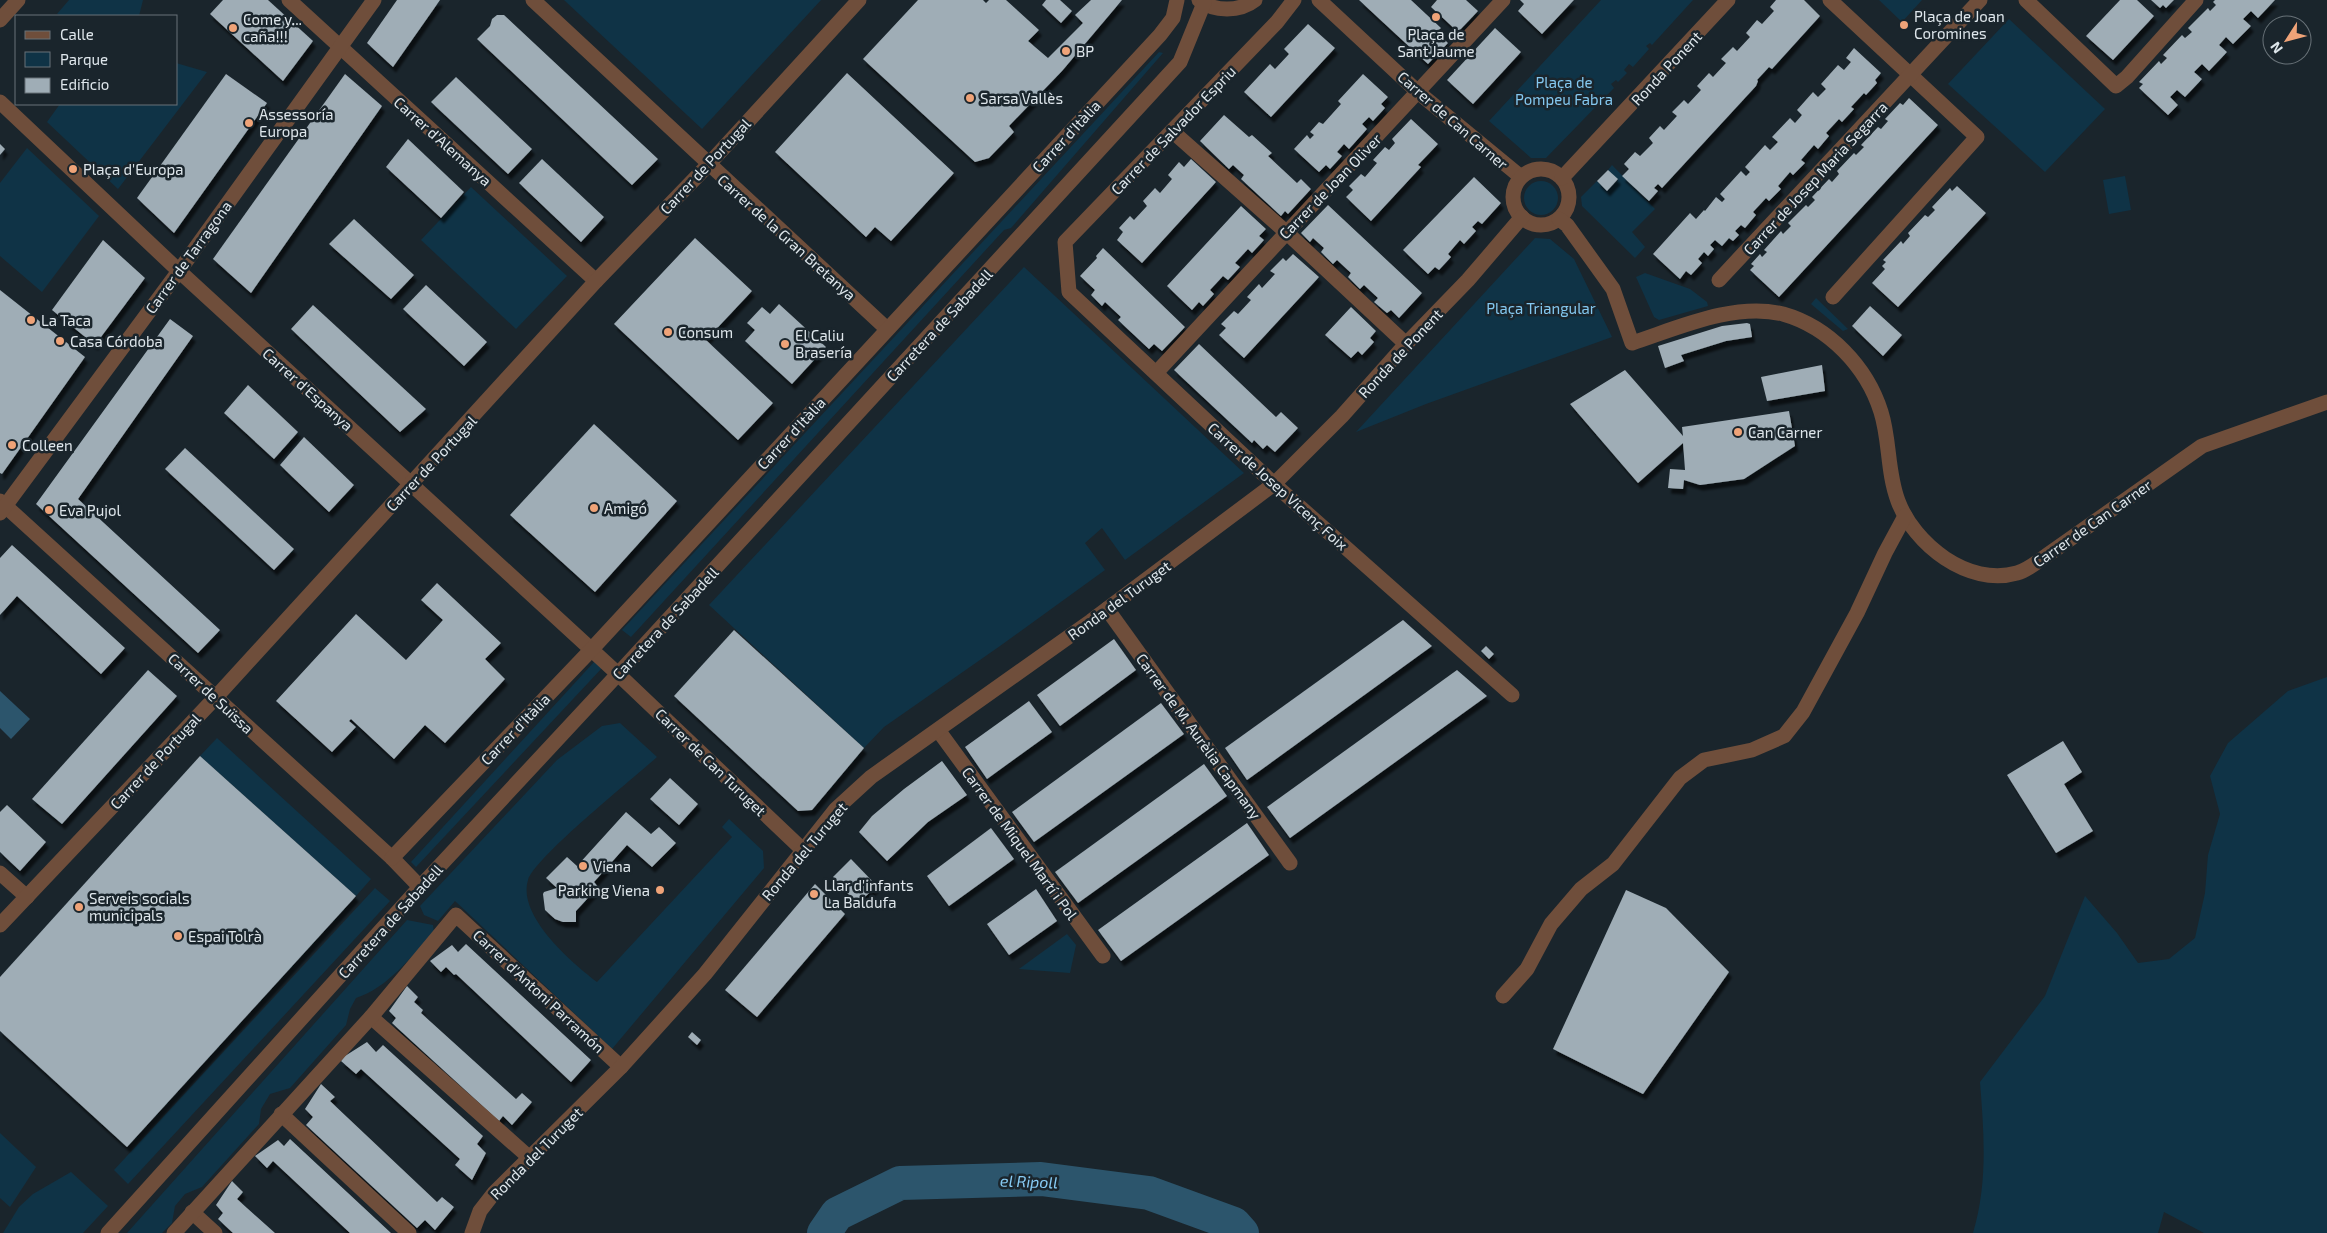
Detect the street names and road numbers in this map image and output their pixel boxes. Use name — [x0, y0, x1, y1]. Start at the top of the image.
street label: Ronda Ponent — [1627, 27, 1705, 109]
street label: Carrer de Salvador Espriu — [1107, 62, 1239, 198]
street label: Carrer de Can Carner — [1394, 67, 1512, 173]
street label: Carrer d'Alemanya — [391, 93, 495, 189]
street label: Carrer d'Itàlia — [1028, 96, 1104, 176]
street label: Carrer de Josep Maria Segarra — [1739, 98, 1891, 258]
street label: Carrer de Portugal — [656, 114, 754, 218]
street label: Carrer de Joan Oliver — [1275, 130, 1385, 242]
street label: Carrer de la Gran Bretanya — [714, 170, 860, 304]
street label: Carrer de Tarragona — [141, 197, 235, 317]
street label: Carretera de Sabadell — [882, 265, 996, 385]
street label: Ronda de Ponent — [1354, 305, 1446, 401]
street label: Carrer d'Espanya — [259, 344, 357, 434]
street label: Carrer d'Itàlia — [753, 393, 829, 473]
street label: Carrer de Portugal — [382, 411, 480, 515]
street label: Carrer de Josep Vicenç Foix — [1204, 418, 1352, 554]
street label: Carrer de Can Carner — [2029, 475, 2155, 571]
street label: Ronda del Turuget — [1064, 556, 1174, 643]
street label: Carretera de Sabadell — [608, 563, 722, 683]
street label: Carrer de Suïssa — [165, 649, 257, 737]
street label: Carrer de M. Aurèlia Capmany — [1133, 650, 1265, 822]
street label: Carrer d'Itàlia — [477, 690, 553, 768]
street label: Carrer de Can Turuget — [652, 705, 770, 820]
street label: Carrer de Portugal — [106, 709, 204, 813]
street label: Carrer de Miquel Martí i Pol — [959, 763, 1082, 923]
street label: Ronda del Turuget — [758, 798, 851, 904]
street label: Carretera de Sabadell — [334, 860, 446, 982]
street label: Carrer d'Antoni Parramón — [470, 926, 608, 1056]
street label: Ronda del Turuget — [486, 1103, 586, 1203]

